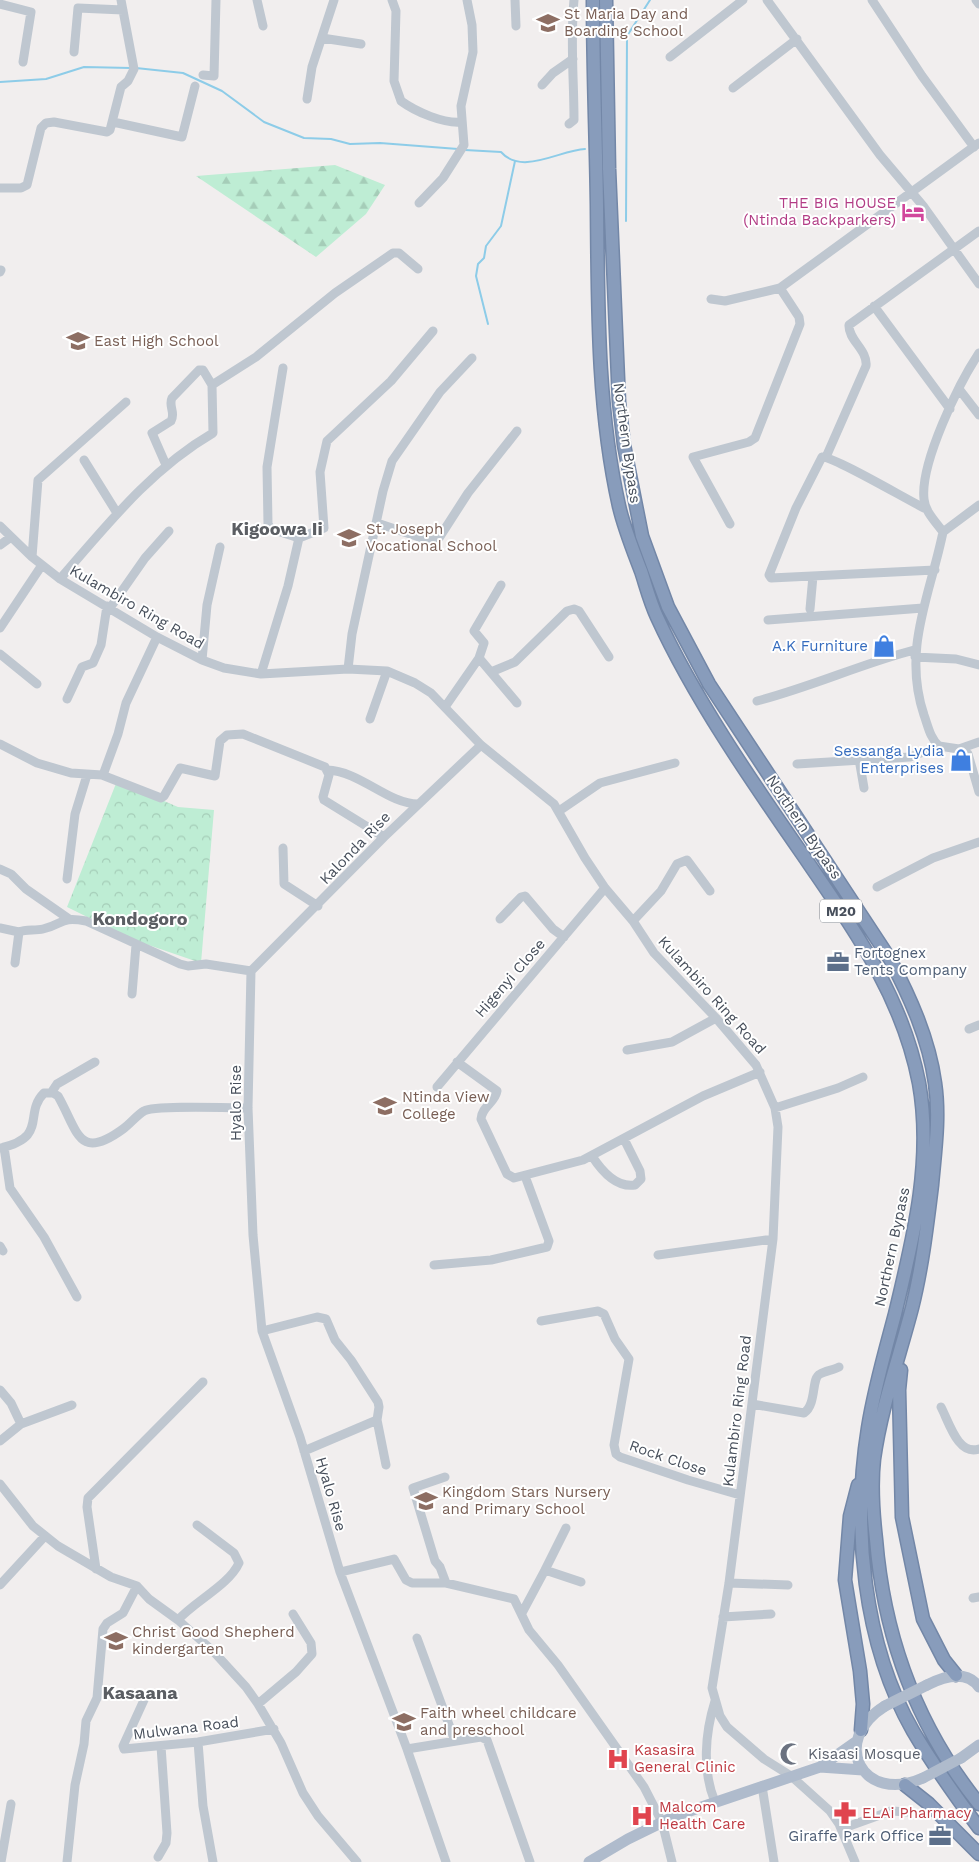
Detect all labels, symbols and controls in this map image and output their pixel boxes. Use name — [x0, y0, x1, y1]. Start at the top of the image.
place label: St Maria Day and Boarding School — [564, 5, 688, 40]
school or university icon: St Maria Day and Boarding School — [535, 10, 561, 36]
place label: THE BIG HOUSE (Ntinda Backparkers) — [743, 194, 896, 229]
hotel icon: THE BIG HOUSE (Ntinda Backparkers) — [900, 199, 926, 225]
school or university icon: East High School — [65, 328, 91, 354]
place label: East High School — [94, 332, 219, 350]
street label: Northern Bypass — [610, 382, 644, 505]
district label: Kigoowa Ii — [231, 518, 323, 539]
place label: St. Joseph Vocational School — [366, 520, 497, 555]
school or university icon: St. Joseph Vocational School — [336, 525, 362, 551]
street label: Kulambiro Ring Road — [67, 561, 207, 653]
shop icon: A.K Furniture — [871, 633, 897, 659]
place label: A.K Furniture — [772, 637, 868, 655]
place label: Sessanga Lydia Enterprises — [834, 742, 945, 777]
shop icon: Sessanga Lydia Enterprises — [948, 747, 974, 773]
street label: Northern Bypass — [763, 772, 845, 882]
street label: Kalonda Rise — [316, 808, 394, 888]
road number: M20 — [820, 899, 862, 922]
district label: Kondogoro — [93, 908, 188, 929]
street label: Kulambiro Ring Road — [654, 932, 770, 1058]
street label: Higenyi Close — [471, 935, 549, 1021]
place label: Fortognex Tents Company — [854, 944, 967, 979]
office icon: Fortognex Tents Company — [825, 949, 851, 975]
street label: Hyalo Rise — [227, 1065, 245, 1141]
place label: Ntinda View College — [402, 1088, 490, 1123]
school or university icon: Ntinda View College — [372, 1093, 398, 1119]
street label: Northern Bypass — [871, 1186, 913, 1308]
street label: Kulambiro Ring Road — [719, 1334, 755, 1488]
street label: Rock Close — [627, 1436, 709, 1480]
street label: Hyalo Rise — [312, 1455, 350, 1533]
place label: Kingdom Stars Nursery and Primary School — [442, 1483, 611, 1518]
school or university icon: Kingdom Stars Nursery and Primary School — [413, 1488, 439, 1514]
place label: Christ Good Shepherd kindergarten — [132, 1623, 295, 1658]
school or university icon: Christ Good Shepherd kindergarten — [103, 1628, 129, 1654]
district label: Kasaana — [102, 1682, 178, 1703]
place label: Faith wheel childcare and preschool — [420, 1704, 577, 1739]
school or university icon: Faith wheel childcare and preschool — [391, 1709, 417, 1735]
street label: Mulwana Road — [132, 1713, 240, 1743]
place label: Kasasira General Clinic — [634, 1741, 736, 1776]
mosque icon: Kisaasi Mosque — [778, 1741, 804, 1767]
place label: Kisaasi Mosque — [808, 1745, 921, 1763]
hospital icon: Kasasira General Clinic — [605, 1746, 631, 1772]
place label: Malcom Health Care — [659, 1798, 745, 1833]
pharmacy icon: ELAi Pharmacy — [832, 1800, 858, 1826]
hospital icon: Malcom Health Care — [629, 1803, 655, 1829]
place label: ELAi Pharmacy — [862, 1804, 971, 1822]
office icon: Giraffe Park Office — [927, 1823, 953, 1849]
place label: Giraffe Park Office — [788, 1827, 924, 1845]

